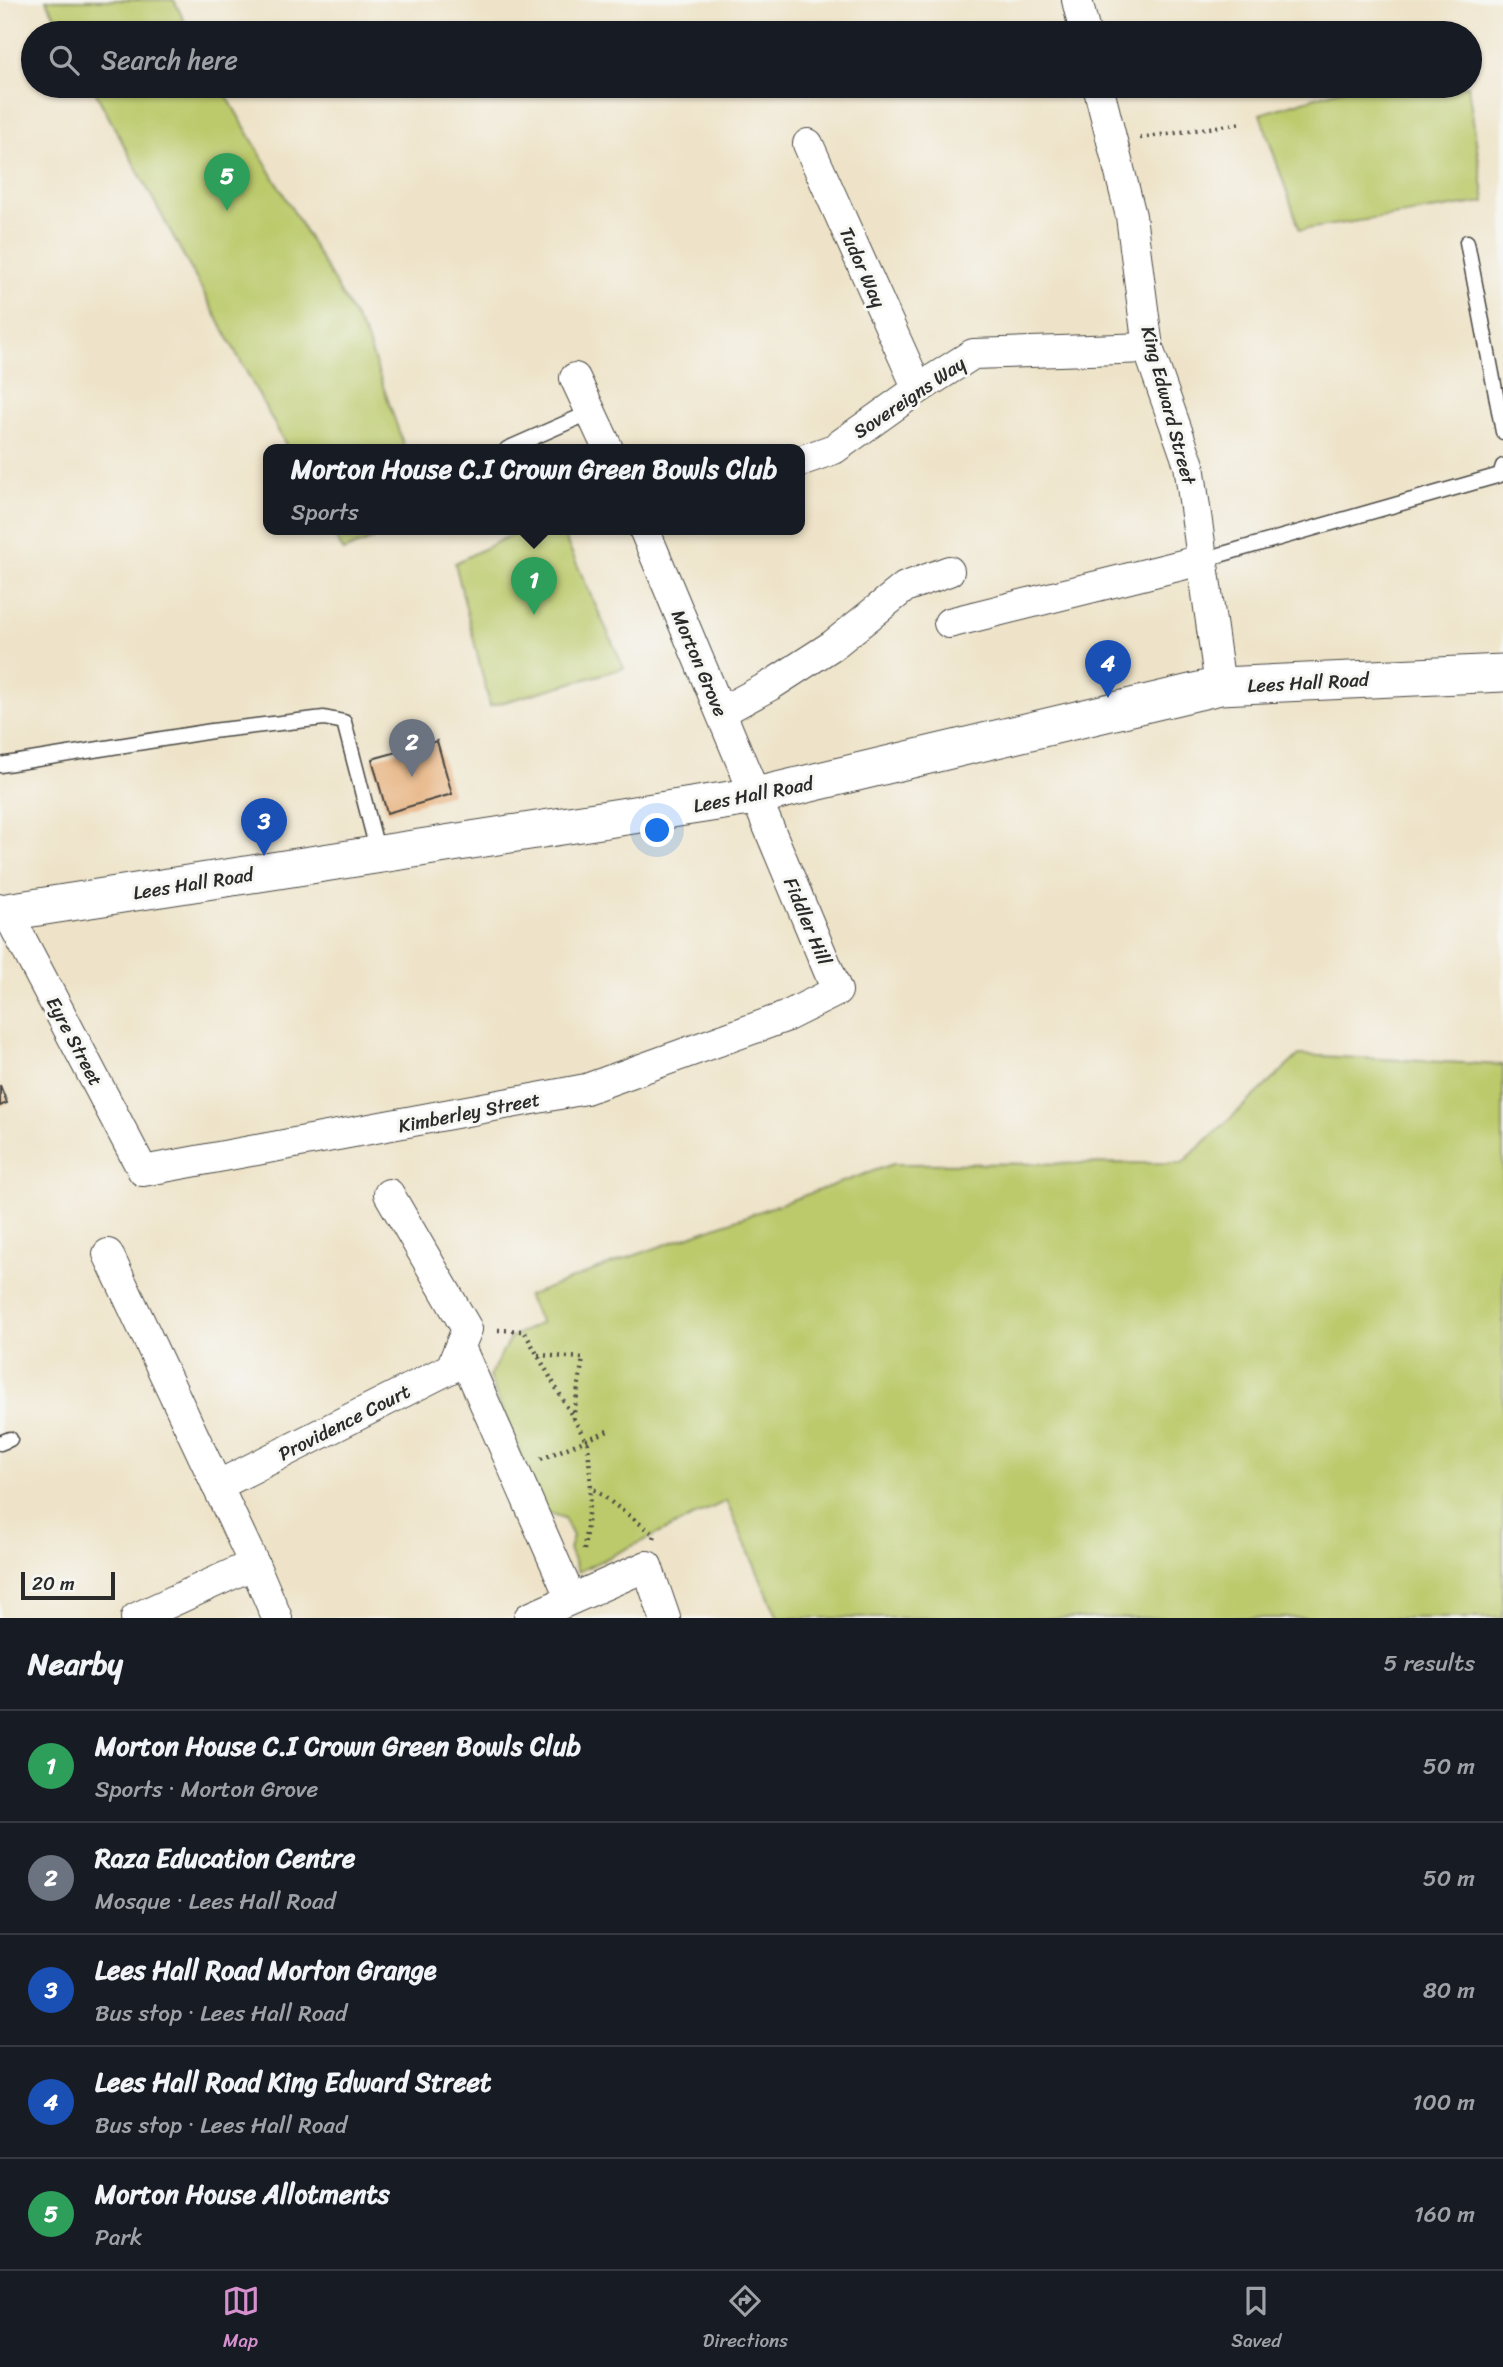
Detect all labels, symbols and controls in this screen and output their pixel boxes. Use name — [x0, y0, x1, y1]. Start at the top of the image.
search box — [21, 21, 1482, 98]
text: Search here — [101, 37, 238, 83]
icon: search — [45, 41, 83, 79]
pin: 5 — [204, 153, 250, 211]
street label: Tudor Way — [830, 221, 895, 313]
street label: King Edward Street — [1132, 322, 1206, 489]
street label: Sovereigns Way — [846, 347, 973, 447]
popup — [263, 444, 805, 535]
text: Morton House C.I Crown Green Bowls Club — [291, 446, 777, 492]
text: Sports — [291, 492, 359, 533]
pin: 1 — [511, 557, 557, 615]
street label: Morton Grove — [662, 604, 737, 722]
pin: 4 — [1085, 640, 1131, 698]
street label: Lees Hall Road — [1247, 663, 1371, 702]
pin: 2 — [389, 719, 435, 777]
street label: Lees Hall Road — [690, 766, 818, 822]
pin: 3 — [241, 798, 287, 856]
your location — [640, 813, 674, 847]
street label: Lees Hall Road — [131, 857, 258, 909]
street label: Fiddler Hill — [774, 872, 841, 971]
street label: Eyre Street — [37, 990, 112, 1092]
street label: Kimberley Street — [395, 1083, 543, 1142]
street label: Providence Court — [272, 1375, 416, 1470]
text: 20 m — [32, 1567, 75, 1600]
scale bar — [21, 1569, 116, 1601]
text: Nearby — [28, 1637, 123, 1691]
text: 5 results — [1384, 1643, 1475, 1684]
text: Morton House C.I Crown Green Bowls Club — [95, 1723, 581, 1769]
text: 1 — [46, 1746, 56, 1787]
text: 50 m — [1423, 1746, 1475, 1787]
text: Sports · Morton Grove — [95, 1769, 318, 1810]
text: Raza Education Centre — [95, 1835, 355, 1881]
text: 2 — [44, 1858, 58, 1899]
text: 50 m — [1423, 1858, 1475, 1899]
text: Mosque · Lees Hall Road — [95, 1881, 336, 1922]
text: Lees Hall Road Morton Grange — [95, 1947, 437, 1993]
text: 3 — [45, 1970, 57, 2011]
text: 80 m — [1423, 1970, 1475, 2011]
text: Bus stop · Lees Hall Road — [95, 1993, 347, 2034]
text: Lees Hall Road King Edward Street — [95, 2059, 491, 2105]
text: 4 — [44, 2082, 58, 2123]
text: 100 m — [1412, 2082, 1475, 2123]
text: Bus stop · Lees Hall Road — [95, 2105, 347, 2146]
text: Morton House Allotments — [95, 2171, 390, 2217]
text: 5 — [44, 2194, 58, 2235]
text: 160 m — [1414, 2194, 1475, 2235]
text: Park — [95, 2217, 142, 2258]
tab: Map — [222, 2282, 260, 2357]
tab: Directions — [703, 2282, 788, 2357]
tab: Saved — [1231, 2282, 1281, 2357]

